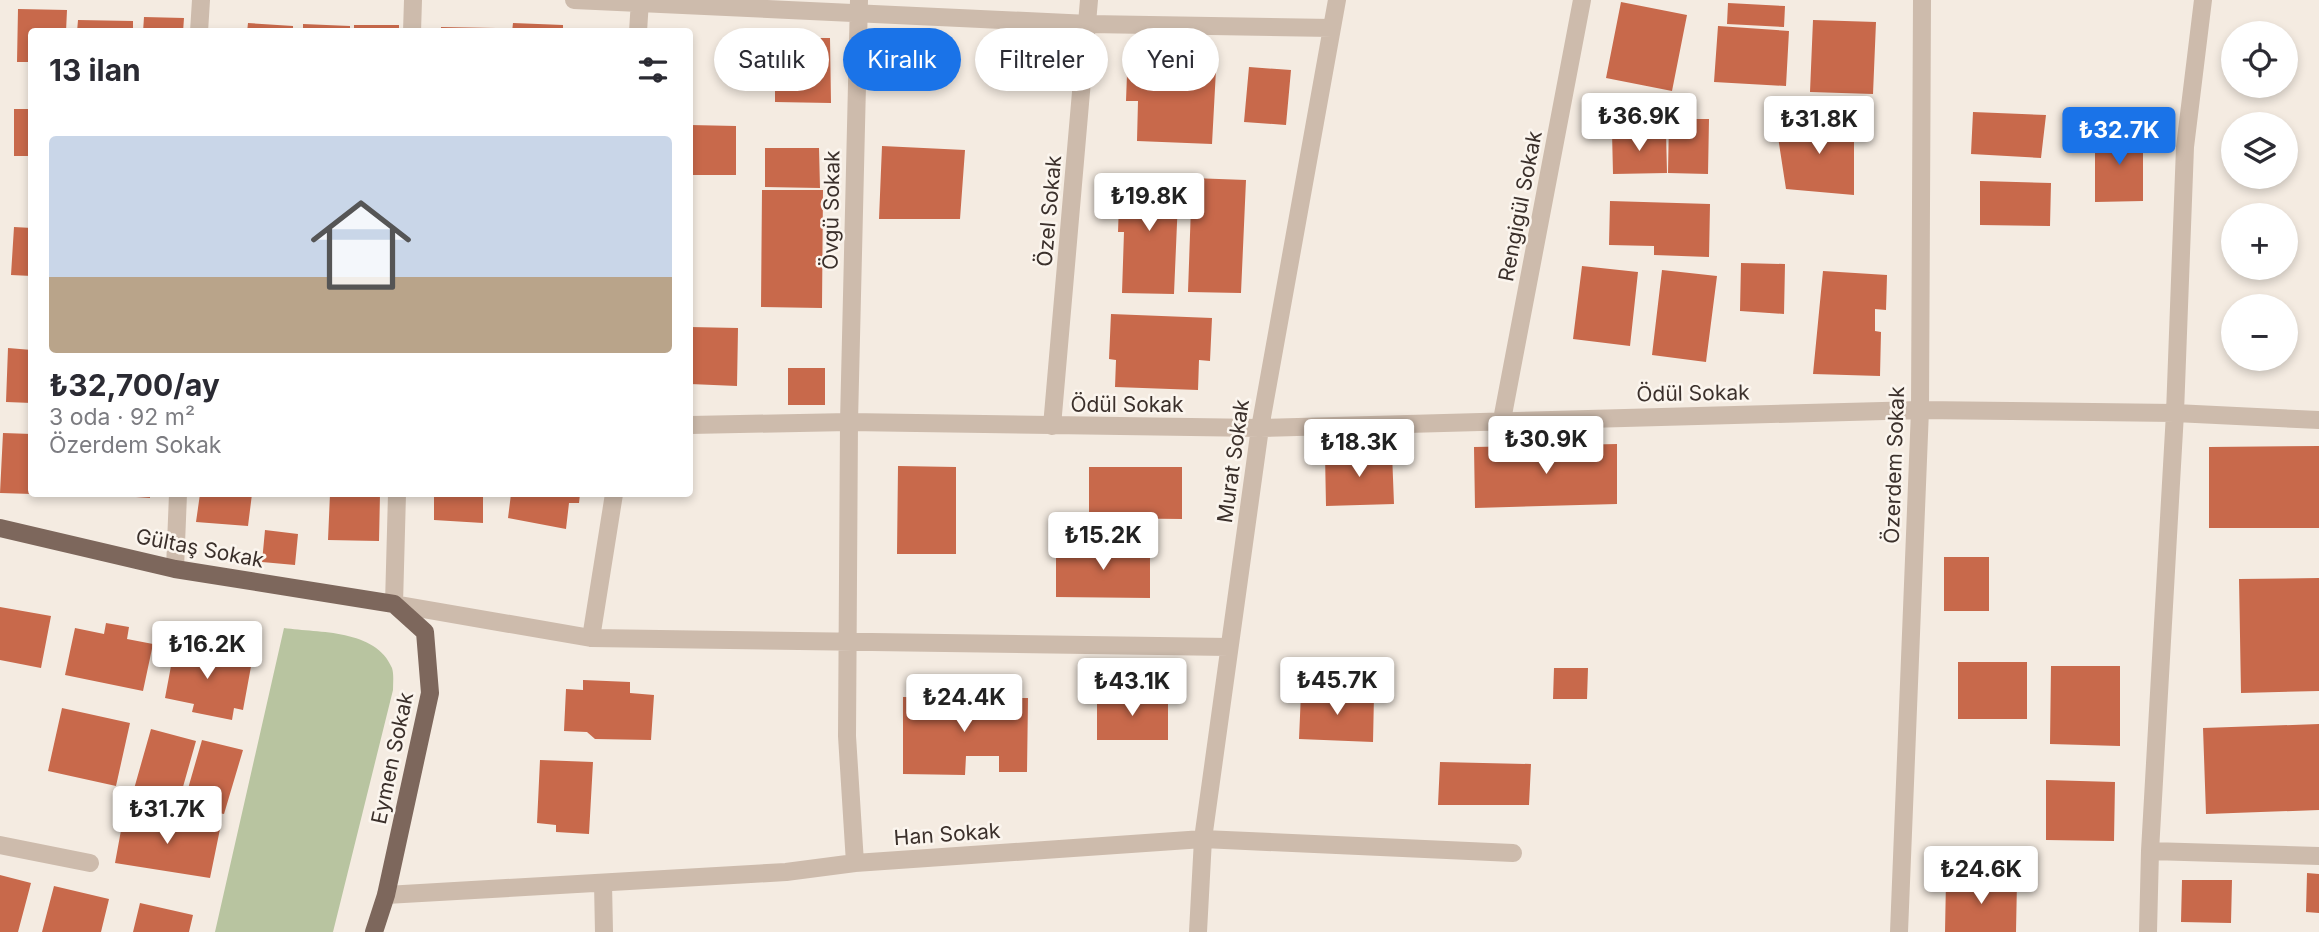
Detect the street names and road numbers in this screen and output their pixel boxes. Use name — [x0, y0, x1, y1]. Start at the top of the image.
street label: Rengigül Sokak — [1493, 128, 1547, 283]
street label: Övgü Sokak — [817, 150, 845, 270]
street label: Özel Sokak — [1032, 154, 1066, 268]
street label: Ödül Sokak — [1636, 380, 1750, 406]
street label: Özerdem Sokak — [1879, 385, 1909, 544]
street label: Ödül Sokak — [1070, 392, 1184, 417]
street label: Murat Sokak — [1212, 397, 1254, 525]
street label: Gültaş Sokak — [134, 523, 267, 573]
street label: Eymen Sokak — [366, 689, 418, 826]
street label: Han Sokak — [893, 818, 1002, 850]

